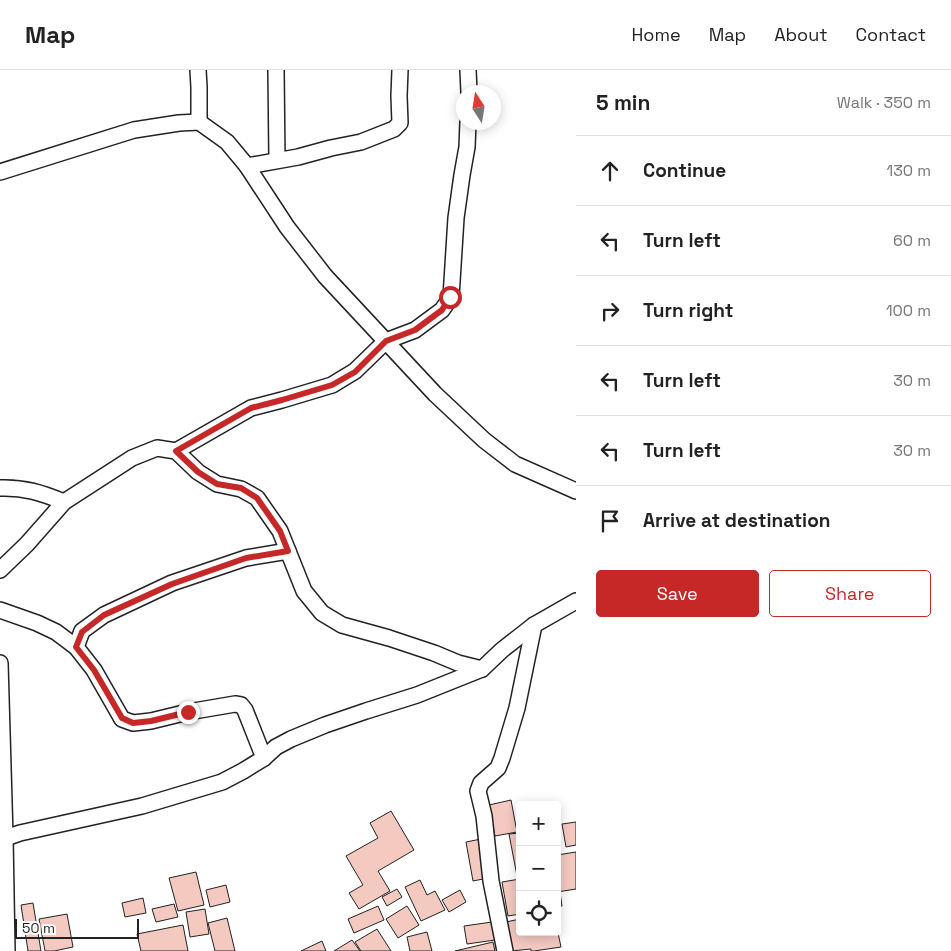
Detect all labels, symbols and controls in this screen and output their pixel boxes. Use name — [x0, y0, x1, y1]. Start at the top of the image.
text: Map — [25, 19, 75, 50]
text: Home — [632, 23, 681, 46]
text: Map — [709, 23, 746, 46]
text: About — [774, 23, 828, 46]
text: Contact — [856, 23, 926, 46]
north arrow — [456, 85, 501, 130]
text: 5 min — [596, 89, 650, 116]
text: Walk · 350 m — [837, 92, 931, 113]
icon: ahead — [596, 157, 624, 185]
text: Continue — [643, 158, 726, 183]
text: 130 m — [887, 160, 931, 181]
icon: left — [596, 227, 624, 255]
text: Turn left — [643, 228, 721, 253]
text: 60 m — [893, 230, 931, 251]
route start — [439, 286, 462, 309]
icon: right — [596, 297, 624, 325]
text: Turn right — [643, 298, 733, 323]
text: 100 m — [886, 300, 931, 321]
icon: left — [596, 367, 624, 395]
text: Turn left — [643, 368, 721, 393]
text: 30 m — [893, 370, 931, 391]
icon: left — [596, 437, 624, 465]
text: Turn left — [643, 438, 721, 463]
text: 30 m — [893, 440, 931, 461]
icon: arrive — [596, 507, 624, 535]
text: Arrive at destination — [643, 508, 831, 533]
button: Save — [596, 570, 759, 617]
button: Share — [769, 570, 931, 617]
route end — [177, 701, 200, 724]
map controls — [516, 801, 561, 936]
button: + — [516, 801, 561, 846]
button: − — [516, 846, 561, 891]
button: locate — [516, 891, 561, 936]
scale bar — [15, 916, 139, 939]
text: 50 m — [22, 919, 55, 937]

